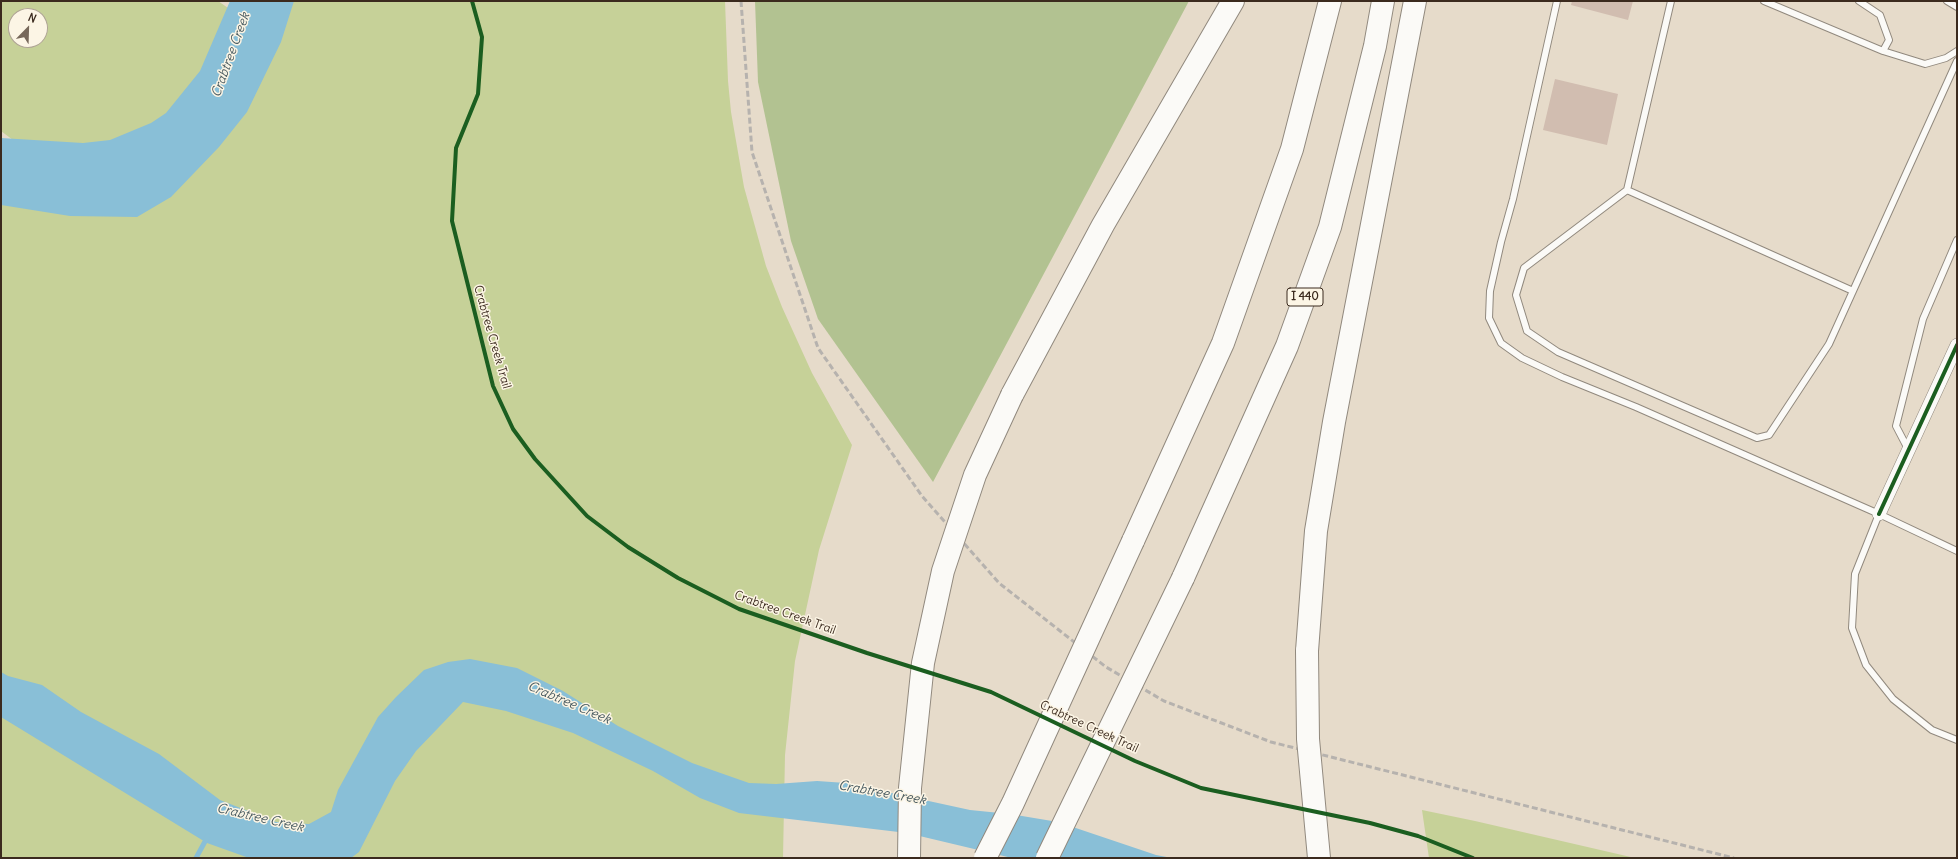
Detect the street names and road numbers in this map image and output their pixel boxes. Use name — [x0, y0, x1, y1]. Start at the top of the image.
street label: Crabtree Creek Trail — [470, 284, 514, 390]
road number: I 440 — [1287, 288, 1323, 306]
street label: Crabtree Creek Trail — [732, 588, 838, 638]
street label: Crabtree Creek Trail — [1037, 698, 1141, 756]

